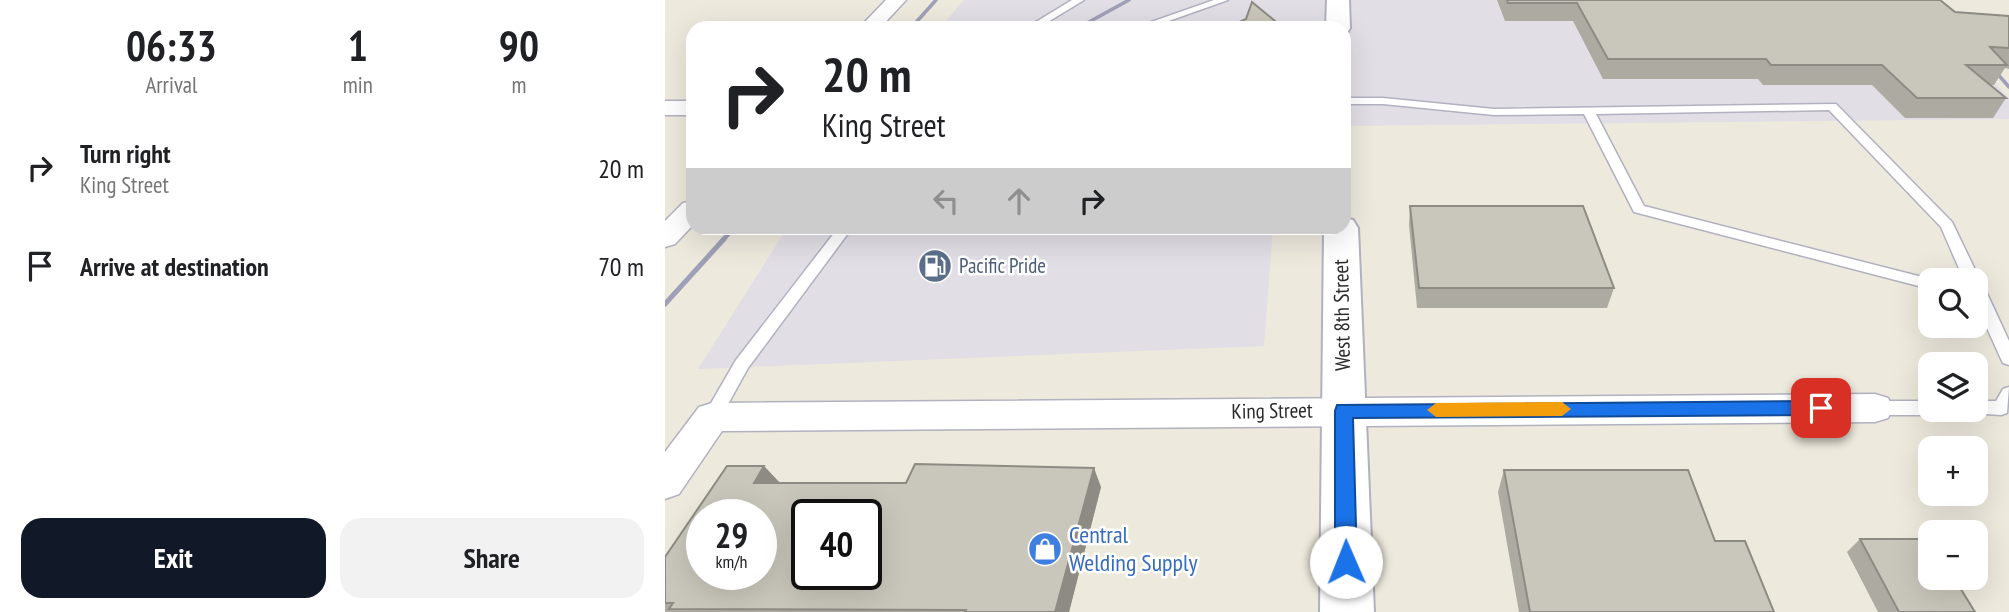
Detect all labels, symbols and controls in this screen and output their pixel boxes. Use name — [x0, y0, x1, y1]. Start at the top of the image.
text: 06:33 — [126, 18, 217, 73]
text: 1 — [348, 18, 368, 73]
text: 90 — [499, 18, 539, 73]
text: 20 m — [822, 42, 911, 106]
icon: right — [707, 49, 798, 140]
text: Arrival — [145, 70, 197, 99]
text: min — [343, 70, 373, 99]
text: m — [511, 70, 526, 99]
text: King Street — [822, 104, 946, 146]
text: Turn right — [80, 137, 171, 170]
icon: right — [21, 149, 59, 187]
text: 20 m — [598, 152, 644, 185]
text: King Street — [80, 170, 169, 199]
icon: left — [927, 182, 965, 220]
icon: ahead — [1000, 182, 1038, 220]
icon: right — [1073, 182, 1111, 220]
icon: arrive — [21, 247, 59, 285]
fuel station icon: Pacific Pride — [916, 247, 954, 285]
text: Arrive at destination — [80, 250, 269, 283]
text: 70 m — [598, 250, 644, 283]
place label: Pacific Pride — [959, 252, 1046, 279]
street label: West 8th Street — [1327, 259, 1356, 371]
map controls — [1918, 268, 1988, 590]
button: search — [1918, 268, 1988, 338]
button: layers — [1918, 352, 1988, 422]
pin — [1791, 378, 1851, 438]
icon: arrive — [1802, 389, 1840, 427]
street label: King Street — [1231, 396, 1313, 425]
button: + — [1918, 436, 1988, 506]
speed limit sign: 40 — [791, 499, 882, 590]
text: 29 — [715, 512, 748, 558]
button: Exit — [21, 518, 326, 598]
button: Share — [340, 518, 644, 598]
place label: Central Welding Supply — [1069, 519, 1198, 578]
button: − — [1918, 520, 1988, 590]
position arrow — [1309, 525, 1383, 599]
shop icon: Central Welding Supply — [1026, 530, 1064, 568]
text: km/h — [716, 550, 747, 573]

